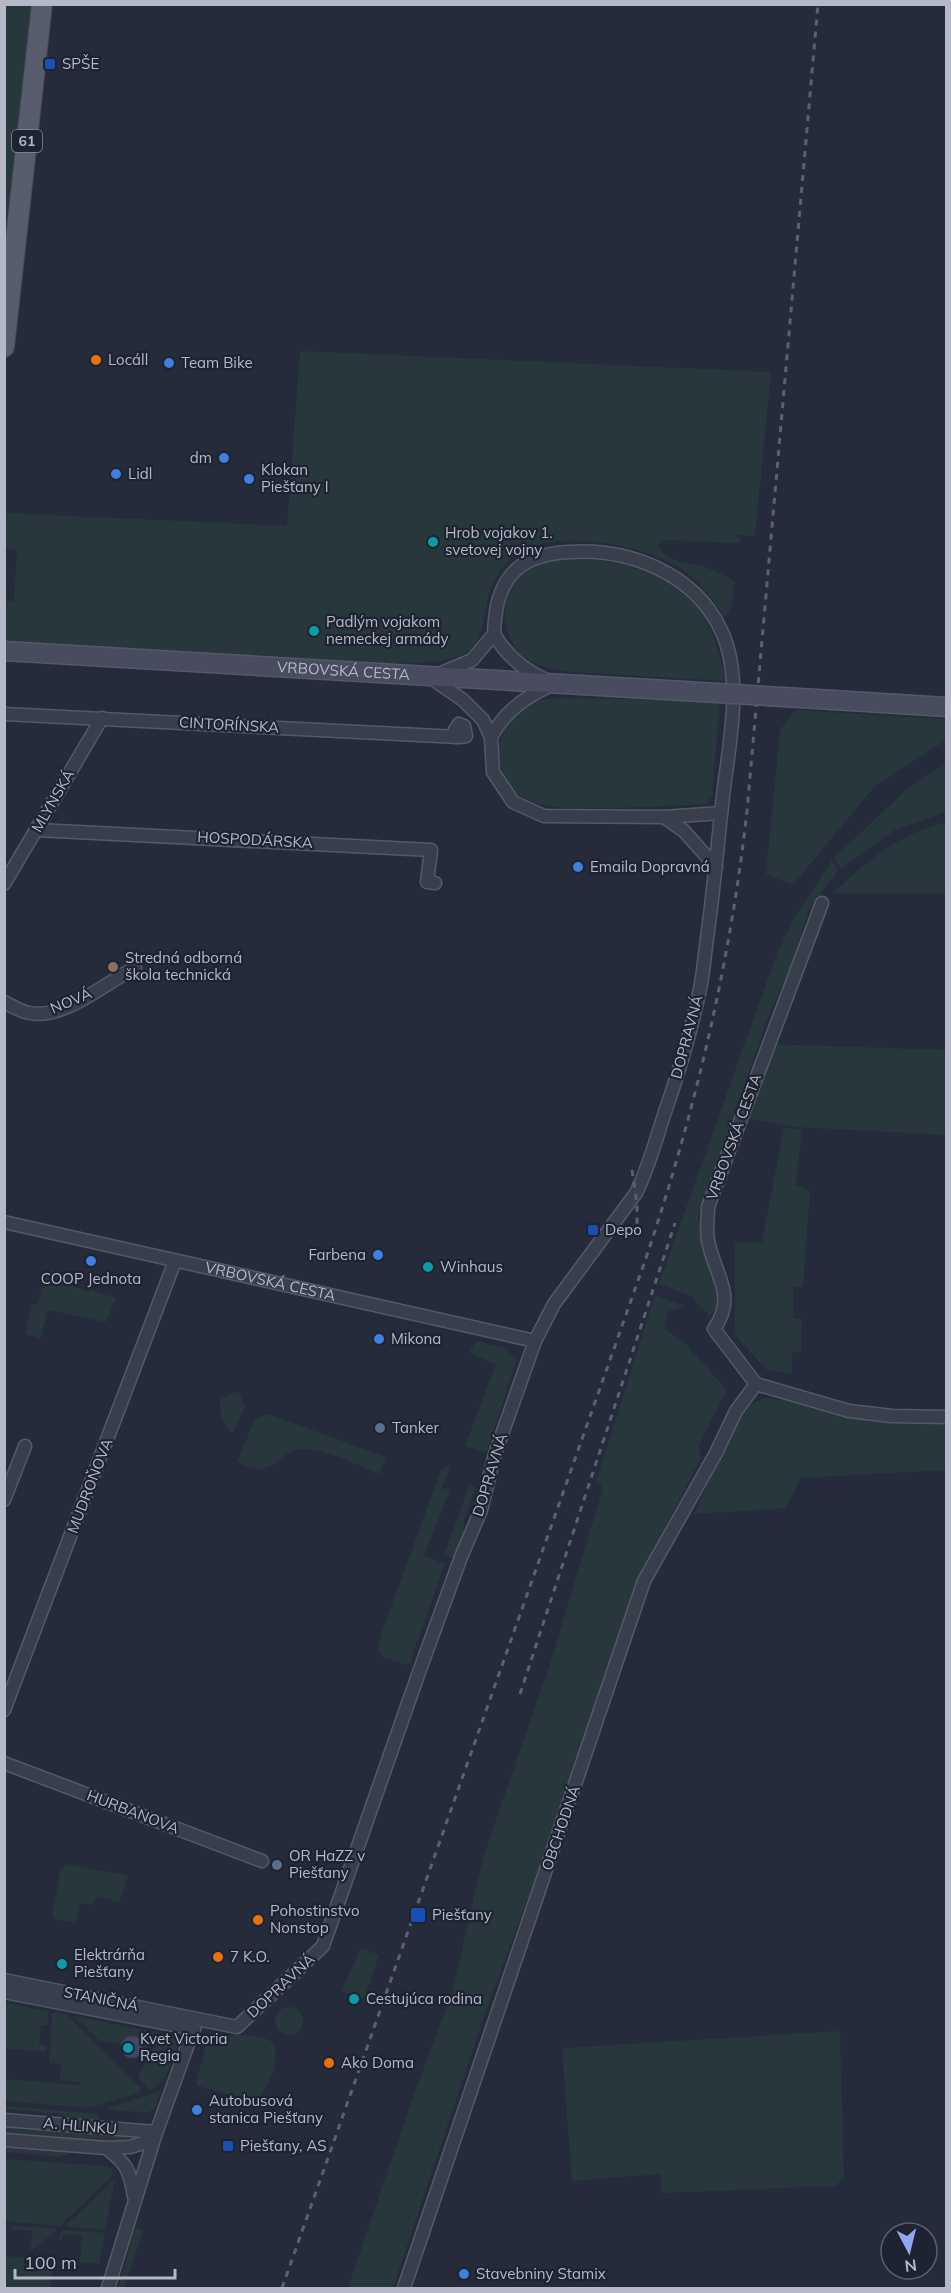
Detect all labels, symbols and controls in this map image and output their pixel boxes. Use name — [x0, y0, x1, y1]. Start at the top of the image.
place label: SPŠE — [62, 54, 99, 73]
marker: SPŠE — [43, 57, 57, 71]
road number: 61 — [12, 130, 42, 152]
place label: Locáll — [108, 350, 148, 369]
marker: Locáll — [89, 353, 103, 367]
place label: Team Bike — [181, 353, 253, 372]
marker: Team Bike — [162, 356, 176, 370]
place label: dm — [190, 448, 212, 467]
marker: dm — [217, 451, 231, 465]
place label: Klokan Piešťany I — [261, 460, 329, 496]
place label: Lidl — [128, 464, 152, 483]
marker: Lidl — [109, 467, 123, 481]
marker: Klokan Piešťany I — [242, 472, 256, 486]
place label: Hrob vojakov 1. svetovej vojny — [445, 523, 553, 559]
marker: Hrob vojakov 1. svetovej vojny — [426, 535, 440, 549]
place label: Padlým vojakom nemeckej armády — [326, 612, 449, 648]
marker: Padlým vojakom nemeckej armády — [307, 624, 321, 638]
street label: VRBOVSKÁ CESTA — [276, 657, 410, 684]
street label: CINTORÍNSKA — [178, 712, 280, 737]
street label: MLYNSKÁ — [27, 766, 78, 836]
street label: HOSPODÁRSKA — [197, 827, 313, 852]
place label: Emaila Dopravná — [590, 857, 710, 876]
marker: Emaila Dopravná — [571, 860, 585, 874]
place label: Stredná odborná škola technická — [125, 948, 242, 984]
marker: Stredná odborná škola technická — [106, 960, 120, 974]
street label: NOVÁ — [47, 983, 94, 1018]
street label: DOPRAVNÁ — [666, 993, 707, 1081]
street label: VRBOVSKÁ CESTA — [702, 1071, 765, 1203]
place label: Depo — [605, 1220, 642, 1239]
marker: Depo — [586, 1223, 600, 1237]
place label: Farbena — [308, 1245, 366, 1264]
marker: Farbena — [371, 1248, 385, 1262]
marker: COOP Jednota — [84, 1254, 98, 1268]
street label: VRBOVSKÁ CESTA — [203, 1257, 338, 1305]
place label: Winhaus — [440, 1257, 503, 1276]
marker: Winhaus — [421, 1260, 435, 1274]
place label: COOP Jednota — [41, 1269, 141, 1288]
place label: Mikona — [391, 1329, 441, 1348]
marker: Mikona — [372, 1332, 386, 1346]
place label: Tanker — [392, 1418, 439, 1437]
marker: Tanker — [373, 1421, 387, 1435]
street label: DOPRAVNÁ — [468, 1431, 511, 1519]
street label: MUDROŇOVA — [63, 1436, 116, 1536]
street label: OBCHODNÁ — [537, 1783, 584, 1873]
street label: HURBANOVA — [84, 1785, 182, 1838]
place label: OR HaZZ v Piešťany — [289, 1846, 365, 1882]
marker: OR HaZZ v Piešťany — [270, 1858, 284, 1872]
place label: Pohostinstvo Nonstop — [270, 1901, 359, 1937]
place label: Piešťany — [432, 1905, 492, 1924]
marker: Piešťany — [409, 1906, 427, 1924]
marker: Pohostinstvo Nonstop — [251, 1913, 265, 1927]
place label: Elektrárňa Piešťany — [74, 1945, 145, 1981]
place label: 7 K.O. — [230, 1947, 270, 1966]
street label: DOPRAVNÁ — [243, 1949, 318, 2022]
marker: 7 K.O. — [211, 1950, 225, 1964]
marker: Elektrárňa Piešťany — [55, 1957, 69, 1971]
street label: STANIČNÁ — [62, 1982, 140, 2015]
place label: Cestujúca rodina — [366, 1989, 482, 2008]
marker: Cestujúca rodina — [347, 1992, 361, 2006]
place label: Kvet Victoria Regia — [140, 2029, 228, 2065]
marker: Kvet Victoria Regia — [121, 2041, 135, 2055]
place label: Ako Doma — [341, 2053, 414, 2072]
marker: Ako Doma — [322, 2056, 336, 2070]
place label: Autobusová stanica Piešťany — [209, 2091, 323, 2127]
marker: Autobusová stanica Piešťany — [190, 2103, 204, 2117]
street label: A. HLINKU — [42, 2113, 118, 2138]
place label: Piešťany, AS — [240, 2136, 327, 2155]
marker: Piešťany, AS — [221, 2139, 235, 2153]
north arrow — [879, 2221, 939, 2281]
scale bar — [15, 2242, 176, 2280]
text: 100 m — [24, 2251, 77, 2274]
text: N — [904, 2255, 918, 2277]
place label: Stavebniny Stamix — [476, 2264, 606, 2283]
marker: Stavebniny Stamix — [457, 2267, 471, 2281]

